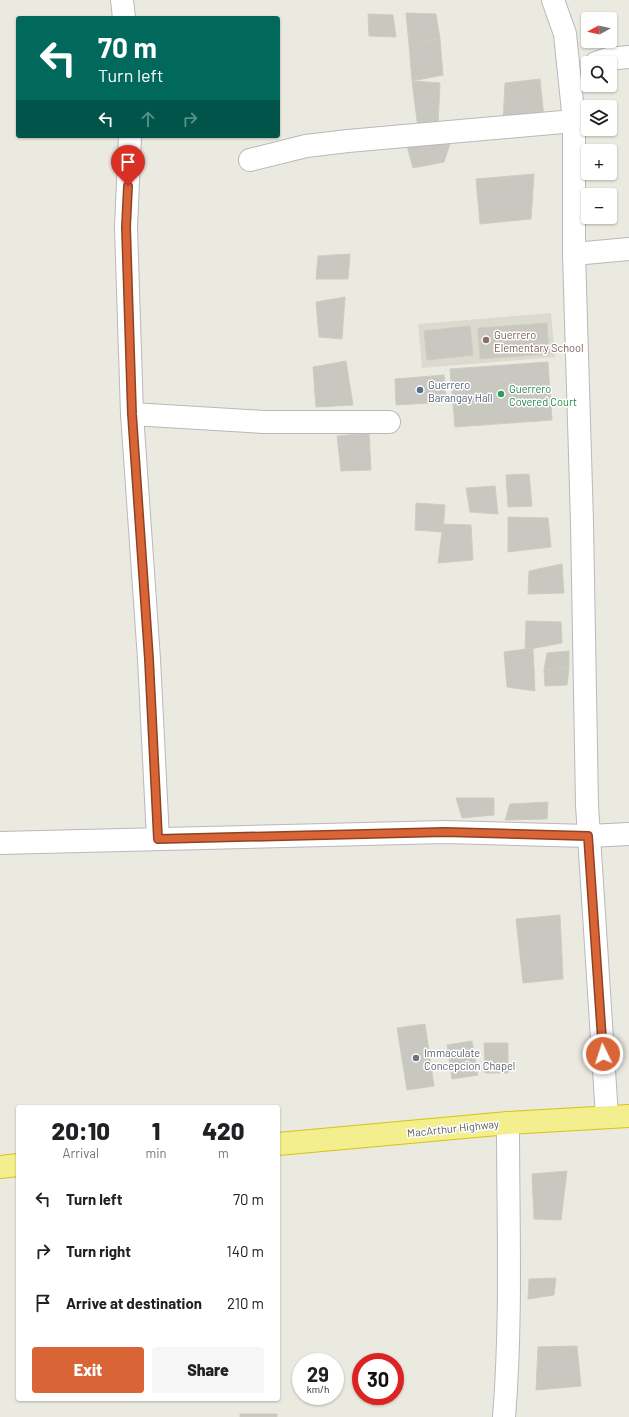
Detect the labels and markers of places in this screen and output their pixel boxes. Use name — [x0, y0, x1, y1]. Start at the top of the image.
pin — [111, 145, 145, 186]
place label: Guerrero Elementary School — [494, 328, 584, 354]
marker: Guerrero Elementary School — [481, 335, 491, 345]
place label: Guerrero Barangay Hall — [428, 378, 493, 404]
place label: Guerrero Covered Court — [509, 382, 577, 408]
marker: Guerrero Barangay Hall — [415, 385, 425, 395]
marker: Guerrero Covered Court — [496, 389, 506, 399]
place label: Immaculate Concepcion Chapel — [424, 1046, 515, 1072]
marker: Immaculate Concepcion Chapel — [411, 1053, 421, 1063]

